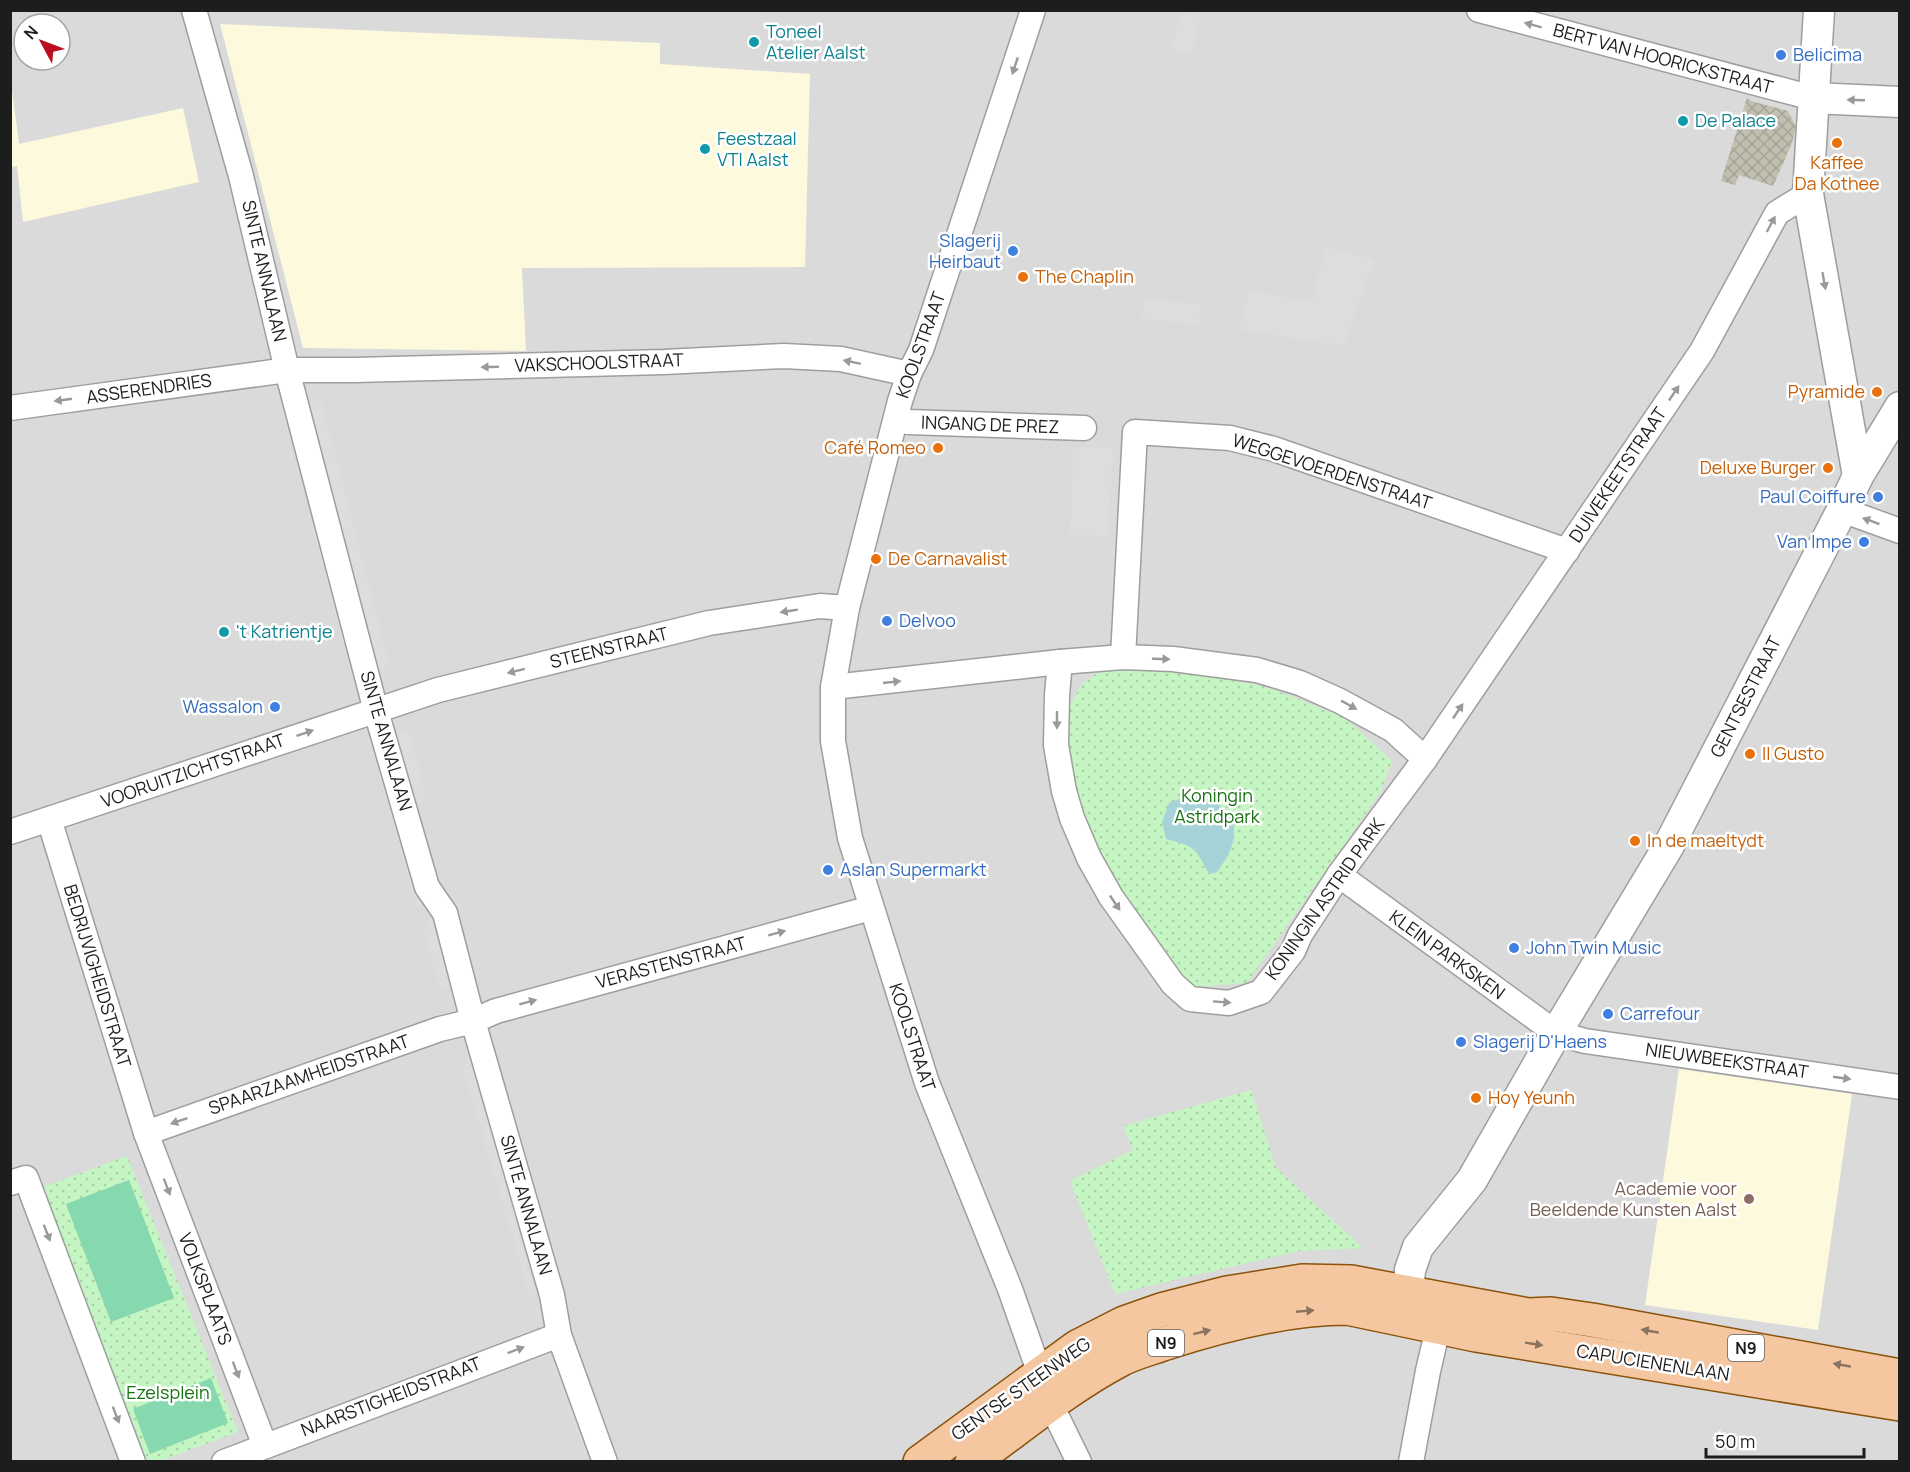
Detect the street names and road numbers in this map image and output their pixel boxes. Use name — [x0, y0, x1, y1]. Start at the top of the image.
street label: BERT VAN HOORICKSTRAAT — [1551, 17, 1776, 99]
street label: SINTE ANNALAAN — [237, 198, 293, 344]
street label: KOOLSTRAAT — [890, 288, 951, 401]
street label: VAKSCHOOLSTRAAT — [514, 347, 684, 377]
street label: ASSERENDRIES — [85, 367, 213, 409]
street label: DUIVEKEETSTRAAT — [1563, 402, 1672, 547]
street label: INGANG DE PREZ — [920, 410, 1060, 438]
street label: WEGGEVOERDENSTRAAT — [1230, 427, 1435, 515]
street label: STEENSTRAAT — [547, 621, 671, 673]
street label: GENTSESTRAAT — [1704, 632, 1786, 761]
street label: SINTE ANNALAAN — [355, 668, 418, 814]
street label: VOORUITZICHTSTRAAT — [98, 727, 288, 813]
street label: KONINGIN ASTRID PARK — [1259, 813, 1389, 984]
street label: BEDRIJVIGHEIDSTRAAT — [59, 881, 137, 1070]
street label: KLEIN PARKSKEN — [1385, 904, 1510, 1004]
street label: VERASTENSTRAAT — [593, 930, 749, 994]
street label: KOOLSTRAAT — [884, 980, 942, 1094]
street label: SPAARZAAMHEIDSTRAAT — [205, 1028, 412, 1120]
street label: NIEUWBEEKSTRAAT — [1644, 1037, 1810, 1083]
street label: SINTE ANNALAAN — [495, 1132, 558, 1278]
street label: VOLKSPLAATS — [174, 1229, 238, 1348]
road number: N9 — [1148, 1330, 1184, 1356]
street label: GENTSE STEENWEG — [946, 1331, 1095, 1445]
road number: N9 — [1728, 1335, 1764, 1361]
street label: CAPUCIENENLAAN — [1575, 1338, 1731, 1386]
street label: NAARSTIGHEIDSTRAAT — [297, 1351, 484, 1442]

